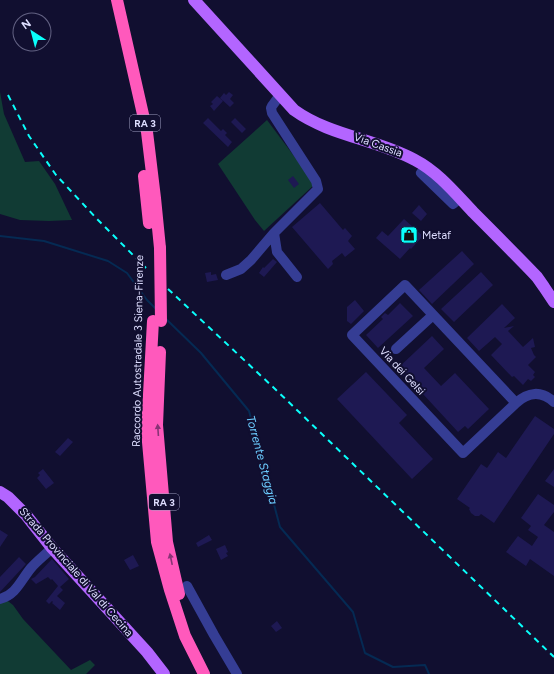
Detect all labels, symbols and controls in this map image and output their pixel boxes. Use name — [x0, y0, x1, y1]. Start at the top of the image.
north arrow — [12, 12, 52, 52]
text: N — [19, 17, 34, 32]
road number: RA 3 — [130, 115, 160, 131]
street label: Via Cassia — [352, 130, 404, 160]
shop icon: Metaf — [399, 225, 419, 245]
place label: Metaf — [422, 229, 452, 242]
street label: Raccordo Autostradale 3 Siena-Firenze — [130, 255, 146, 447]
street label: Via dei Gelsi — [377, 344, 427, 398]
water label: Torrente Staggia — [243, 414, 281, 506]
one-way arrow — [154, 424, 161, 436]
road number: RA 3 — [149, 494, 179, 510]
street label: Strada Provinciale di Val di Cecina — [16, 505, 136, 639]
one-way arrow — [167, 553, 173, 565]

